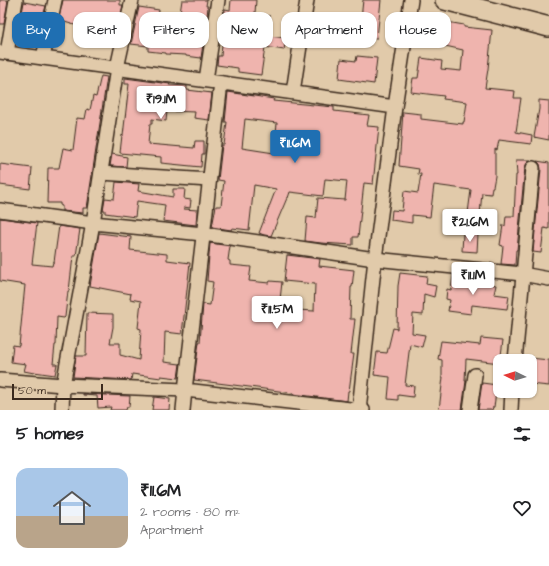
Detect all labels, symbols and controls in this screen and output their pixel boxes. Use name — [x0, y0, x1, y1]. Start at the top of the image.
chip: Buy — [12, 12, 65, 48]
chip: Rent — [73, 12, 131, 48]
chip: Filters — [139, 12, 209, 48]
chip: New — [217, 12, 273, 48]
chip: Apartment — [281, 12, 377, 48]
chip: House — [385, 12, 451, 48]
pin: ₹19.1M — [128, 86, 194, 120]
text: ₹19.1M — [146, 90, 176, 108]
pin: ₹11.6M — [262, 130, 328, 164]
text: ₹11.6M — [279, 134, 311, 152]
pin: ₹21.6M — [437, 209, 503, 243]
text: ₹21.6M — [451, 213, 489, 231]
pin: ₹11.1M — [440, 262, 506, 296]
text: ₹11.1M — [460, 266, 486, 284]
pin: ₹11.5M — [244, 296, 310, 330]
text: ₹11.5M — [261, 300, 293, 318]
north arrow — [493, 354, 537, 398]
map controls — [493, 354, 537, 398]
scale bar — [12, 382, 103, 401]
text: 50 m — [18, 383, 46, 398]
text: 5 homes — [16, 422, 84, 446]
icon: filters — [511, 423, 533, 445]
text: ₹11.6M — [140, 479, 181, 503]
icon: home — [48, 484, 96, 532]
icon: heart — [511, 497, 533, 519]
text: 2 rooms · 80 m² — [140, 503, 240, 521]
text: Apartment — [140, 521, 204, 539]

